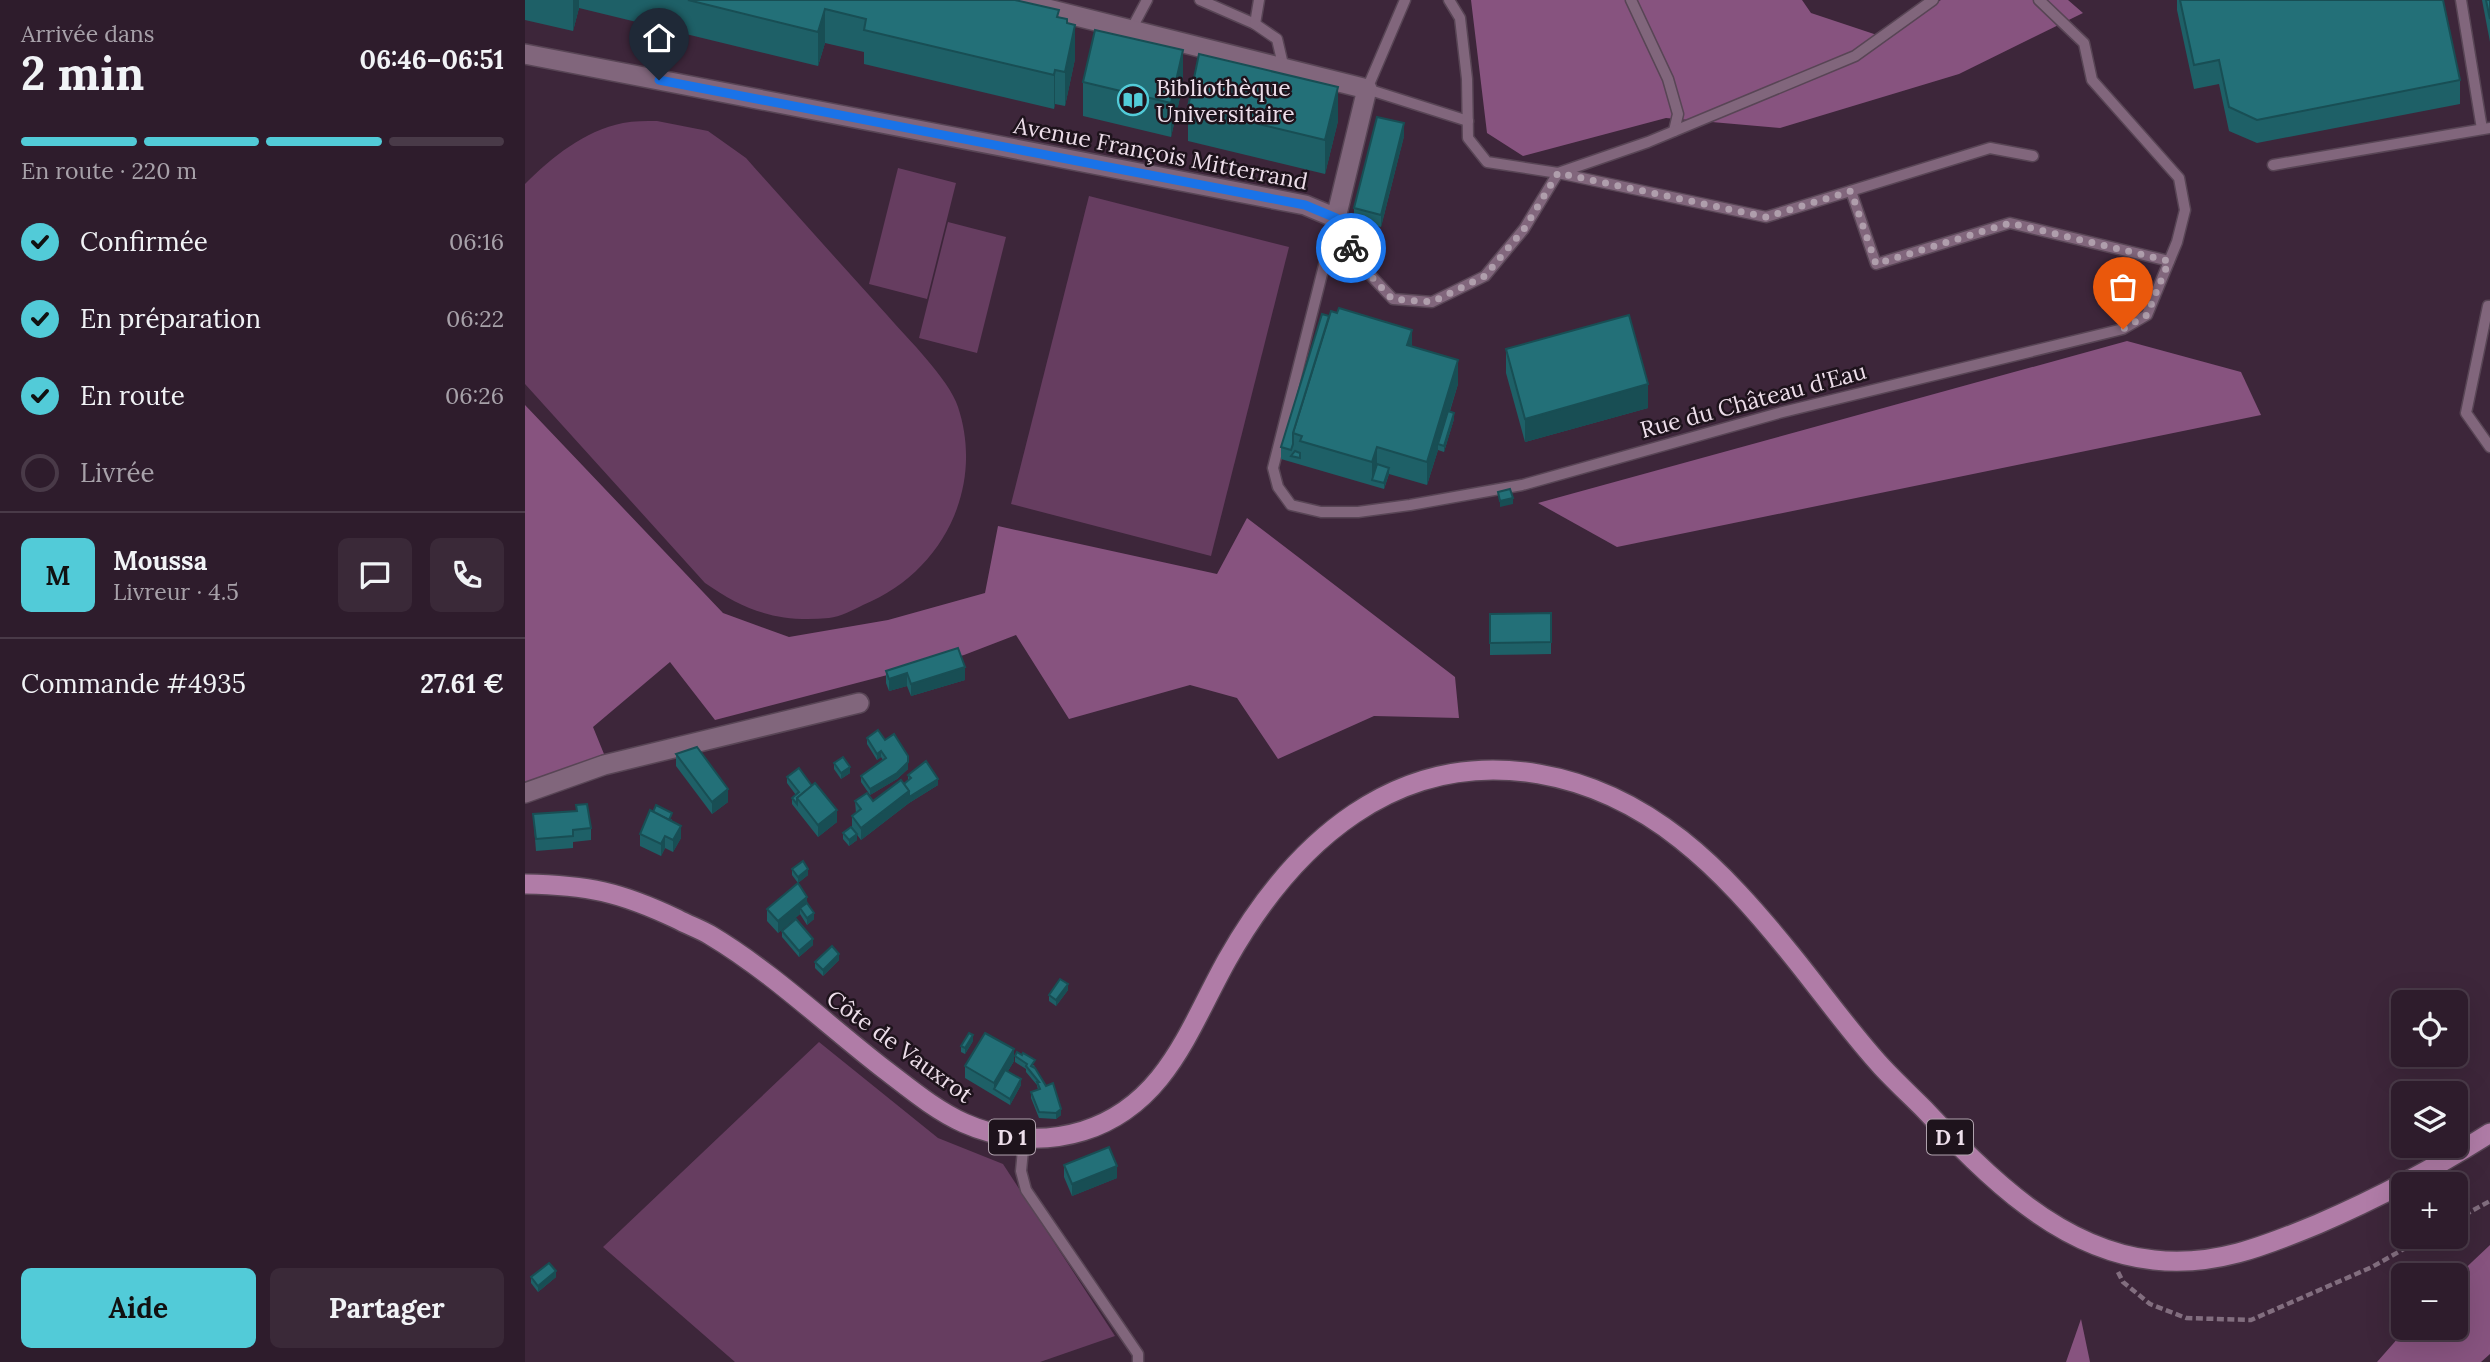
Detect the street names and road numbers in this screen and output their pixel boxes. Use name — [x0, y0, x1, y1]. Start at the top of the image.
street label: Avenue François Mitterrand — [1011, 110, 1311, 196]
street label: Rue du Château d'Eau — [1637, 356, 1870, 444]
street label: Côte de Vauxrot — [821, 983, 979, 1109]
road number: D 1 — [989, 1120, 1035, 1154]
road number: D 1 — [1927, 1120, 1973, 1154]

